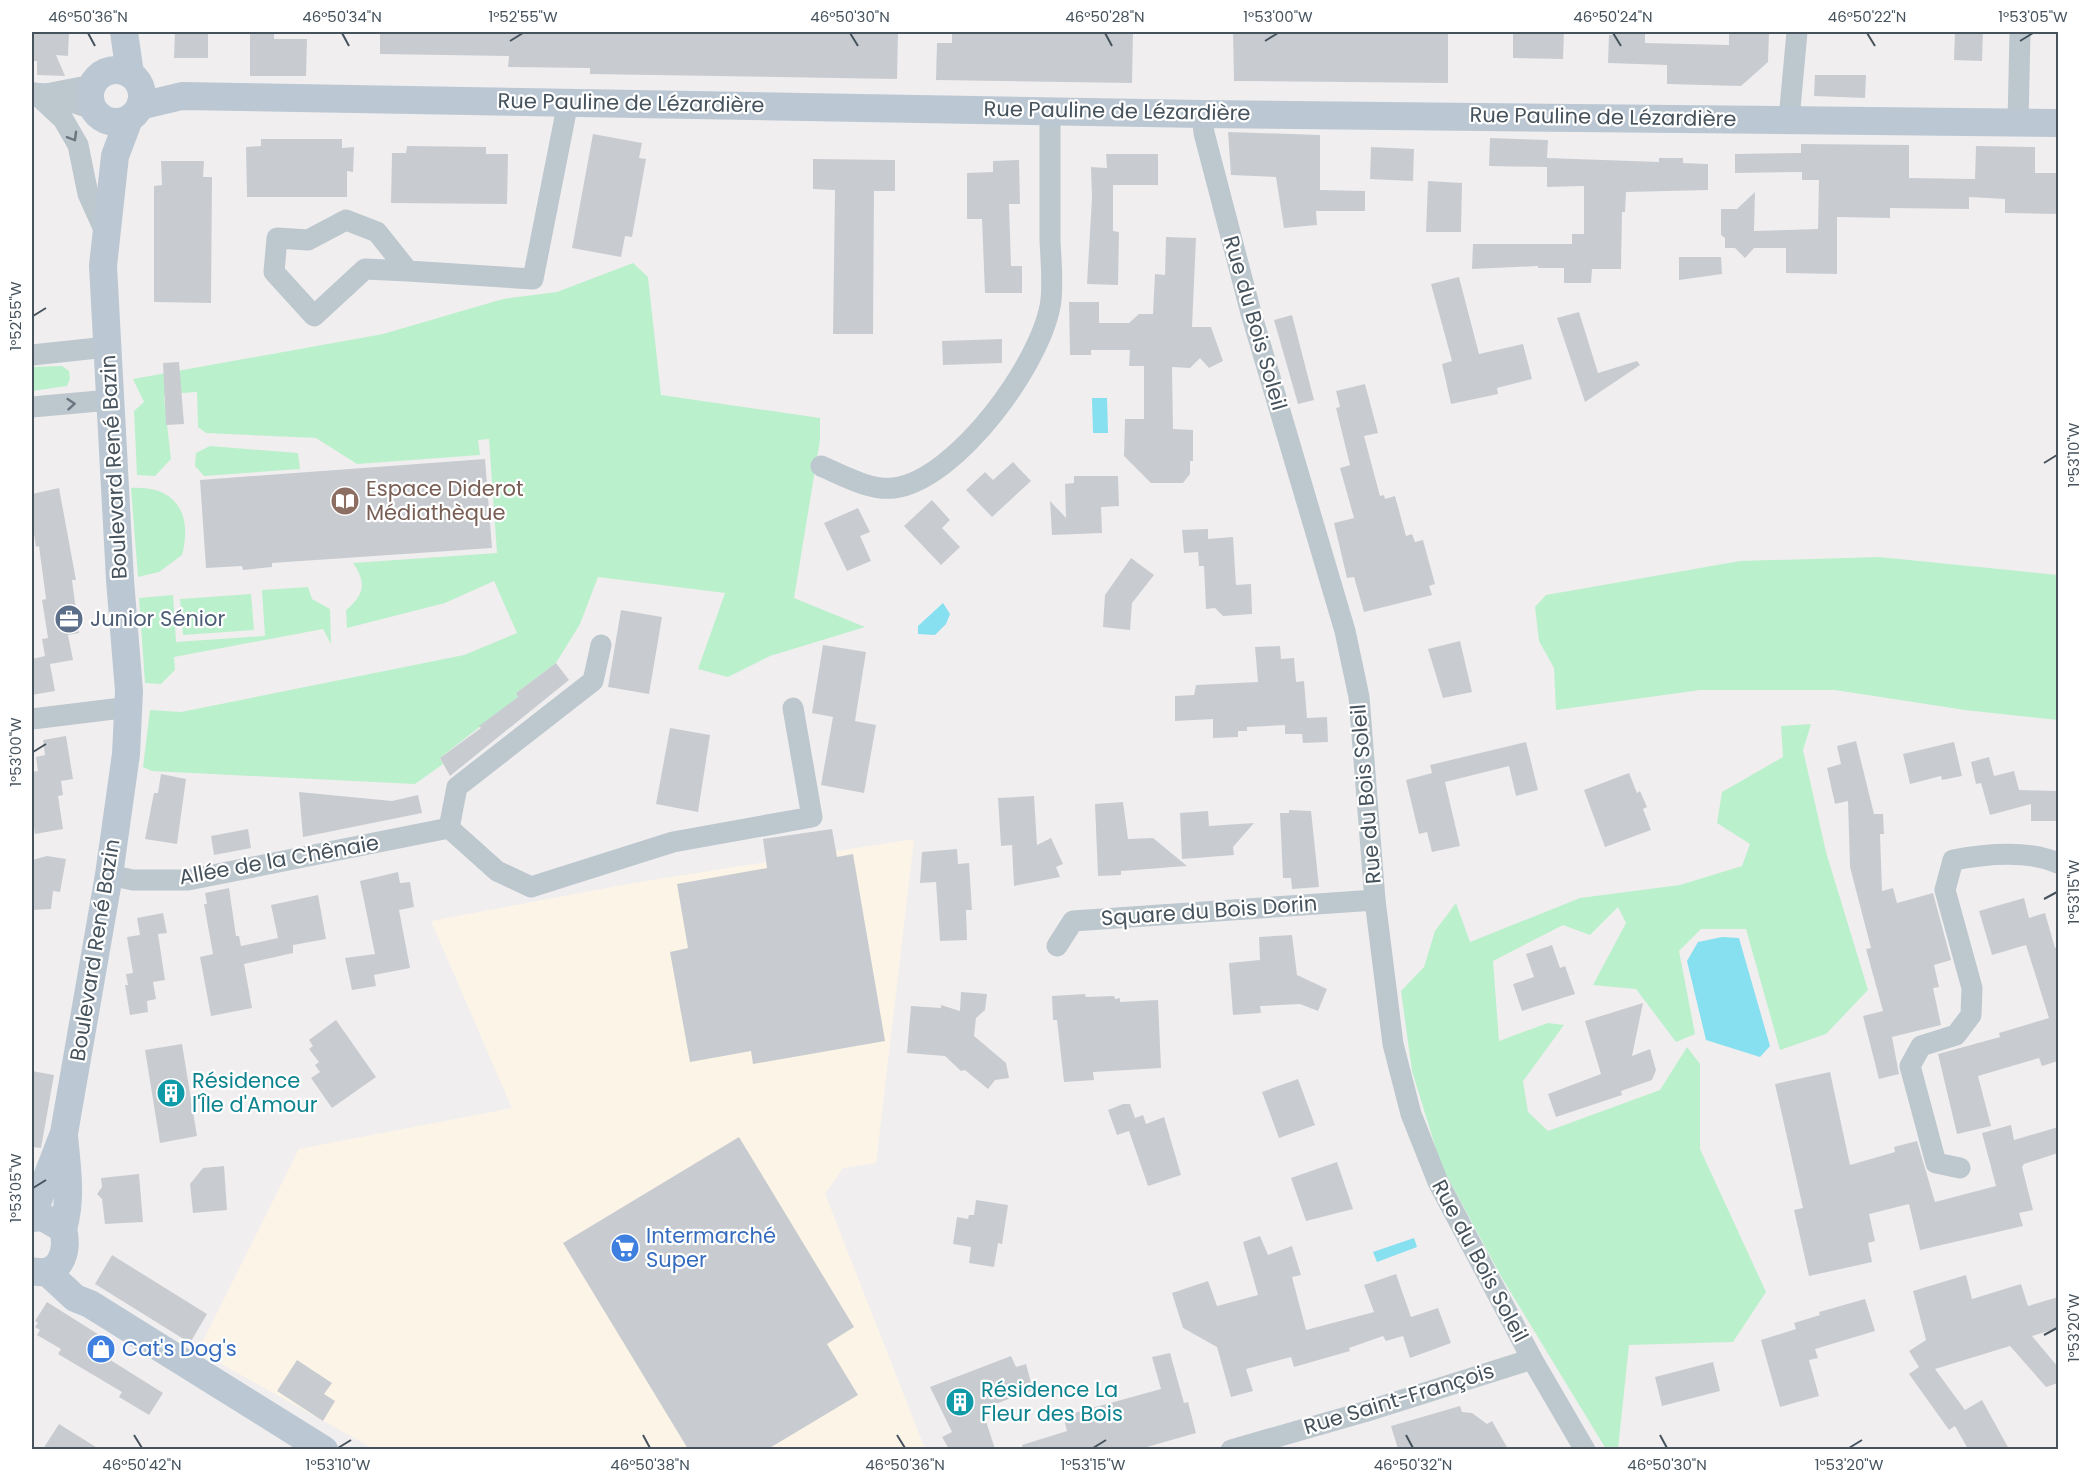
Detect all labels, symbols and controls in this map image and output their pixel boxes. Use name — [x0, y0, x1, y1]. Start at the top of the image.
text: 46°50'36"N — [48, 6, 128, 27]
text: 46°50'34"N — [302, 6, 382, 27]
text: 1°52'55"W — [488, 6, 558, 27]
text: 46°50'30"N — [810, 6, 890, 27]
text: 46°50'28"N — [1065, 6, 1145, 27]
text: 1°53'00"W — [1243, 6, 1313, 27]
text: 46°50'24"N — [1573, 6, 1653, 27]
text: 46°50'22"N — [1828, 6, 1906, 27]
text: 1°53'05"W — [1998, 6, 2068, 27]
street label: Rue Pauline de Lézardière — [497, 86, 765, 119]
street label: Rue Pauline de Lézardière — [983, 94, 1251, 127]
street label: Rue Pauline de Lézardière — [1469, 100, 1737, 133]
one-way arrow — [65, 131, 77, 141]
street label: Rue du Bois Soleil — [1217, 232, 1294, 414]
text: 1°52'55"W — [5, 281, 26, 351]
street label: Boulevard René Bazin — [93, 354, 134, 580]
one-way arrow — [66, 398, 75, 411]
text: 1°53'10"W — [2063, 422, 2084, 487]
place label: Espace Diderot Médiathèque — [366, 474, 524, 527]
library icon: Espace Diderot Médiathèque — [329, 485, 361, 517]
office icon: Junior Sénior — [53, 603, 85, 635]
place label: Junior Sénior — [90, 604, 225, 633]
street label: Rue du Bois Soleil — [1343, 703, 1388, 885]
text: 1°53'00"W — [5, 717, 26, 787]
street label: Allée de la Chênaie — [177, 828, 381, 891]
street label: Boulevard René Bazin — [63, 837, 126, 1063]
text: 1°53'15"W — [2063, 859, 2084, 924]
street label: Square du Bois Dorin — [1100, 888, 1318, 933]
place label: Résidence l'Île d'Amour — [192, 1066, 318, 1119]
building icon: Résidence l'Île d'Amour — [155, 1077, 187, 1109]
text: 1°53'05"W — [5, 1153, 26, 1223]
street label: Rue du Bois Soleil — [1425, 1174, 1536, 1347]
place label: Intermarché Super — [646, 1221, 776, 1274]
supermarket icon: Intermarché Super — [609, 1232, 641, 1264]
text: 1°53'20"W — [2063, 1293, 2084, 1362]
shop icon: Cat's Dog's — [85, 1333, 117, 1365]
place label: Cat's Dog's — [122, 1334, 237, 1363]
street label: Rue Saint-François — [1300, 1356, 1498, 1441]
place label: Résidence La Fleur des Bois — [981, 1375, 1123, 1428]
building icon: Résidence La Fleur des Bois — [944, 1386, 976, 1418]
text: 46°50'42"N — [102, 1454, 182, 1475]
text: 1°53'10"W — [306, 1454, 371, 1475]
text: 46°50'38"N — [610, 1454, 690, 1475]
text: 46°50'36"N — [865, 1454, 945, 1475]
text: 1°53'15"W — [1061, 1454, 1126, 1475]
text: 46°50'32"N — [1374, 1454, 1452, 1475]
text: 46°50'30"N — [1627, 1454, 1707, 1475]
text: 1°53'20"W — [1815, 1454, 1884, 1475]

